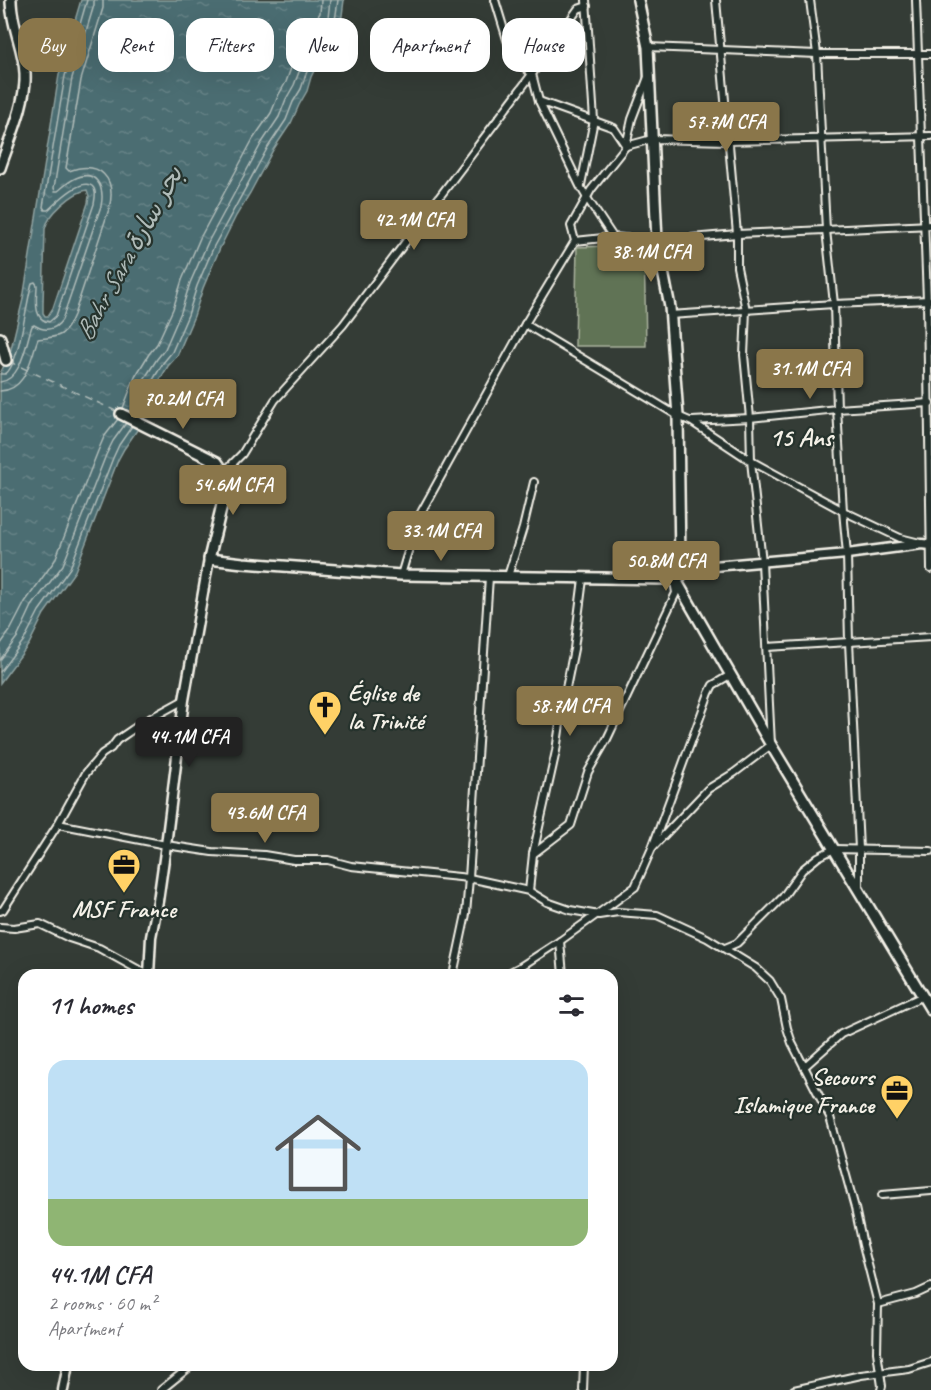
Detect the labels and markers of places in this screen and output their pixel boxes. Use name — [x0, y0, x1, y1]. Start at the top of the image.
pin: 57.7M CFA — [657, 102, 795, 153]
pin: 42.1M CFA — [345, 200, 483, 251]
pin: 38.1M CFA — [582, 232, 720, 283]
pin: 31.1M CFA — [741, 349, 879, 400]
pin: 70.2M CFA — [114, 379, 252, 430]
pin: 54.6M CFA — [164, 465, 302, 516]
pin: 33.1M CFA — [372, 511, 510, 562]
pin: 50.8M CFA — [597, 541, 735, 592]
place label: Église de la Trinité — [348, 678, 428, 736]
pin: 58.7M CFA — [501, 686, 639, 737]
church icon: Église de la Trinité — [307, 689, 343, 736]
pin: 44.1M CFA — [120, 717, 258, 768]
pin: 43.6M CFA — [196, 793, 334, 844]
office icon: MSF France — [106, 847, 142, 894]
place label: MSF France — [72, 894, 178, 924]
place label: Secours Islamique France — [734, 1062, 877, 1120]
office icon: Secours Islamique France — [879, 1073, 915, 1120]

